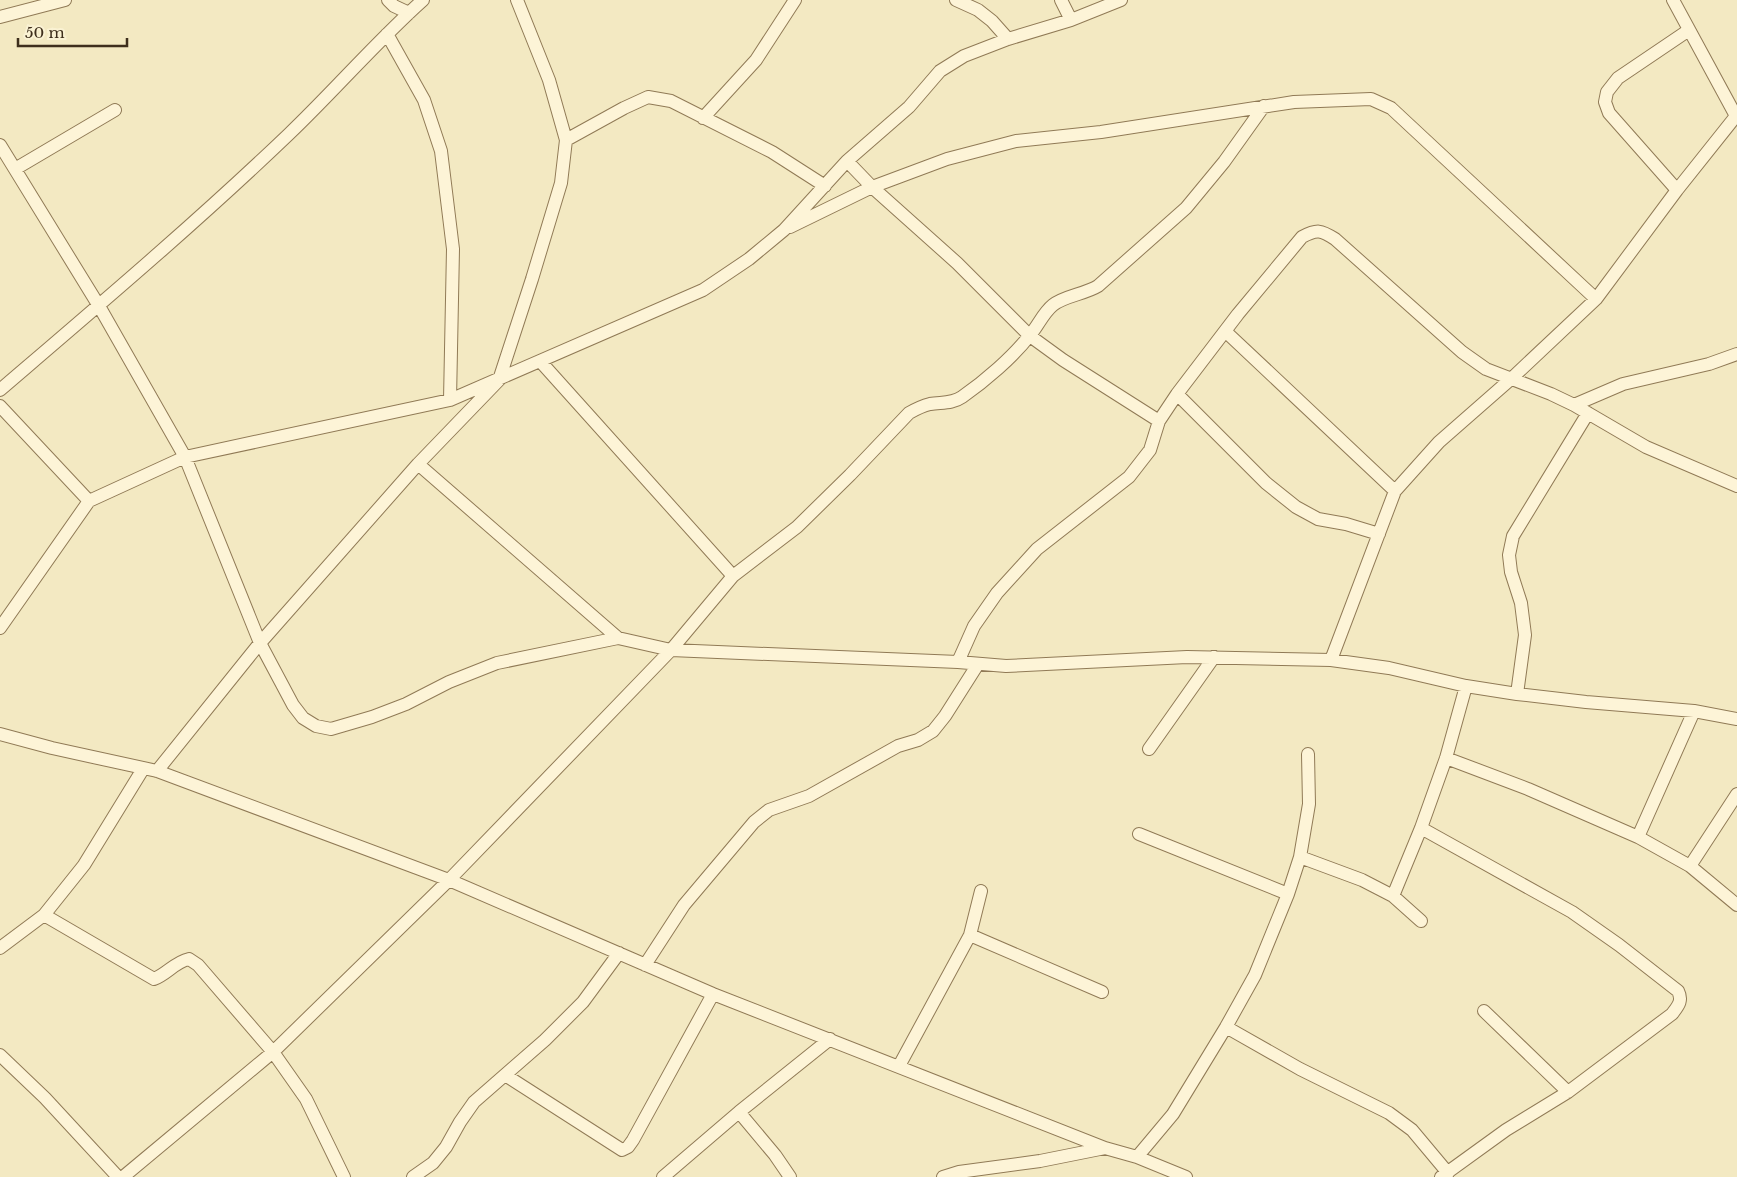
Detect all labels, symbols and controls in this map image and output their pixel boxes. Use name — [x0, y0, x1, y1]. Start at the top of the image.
scale bar — [18, 15, 126, 47]
text: 50 m — [25, 23, 65, 42]

